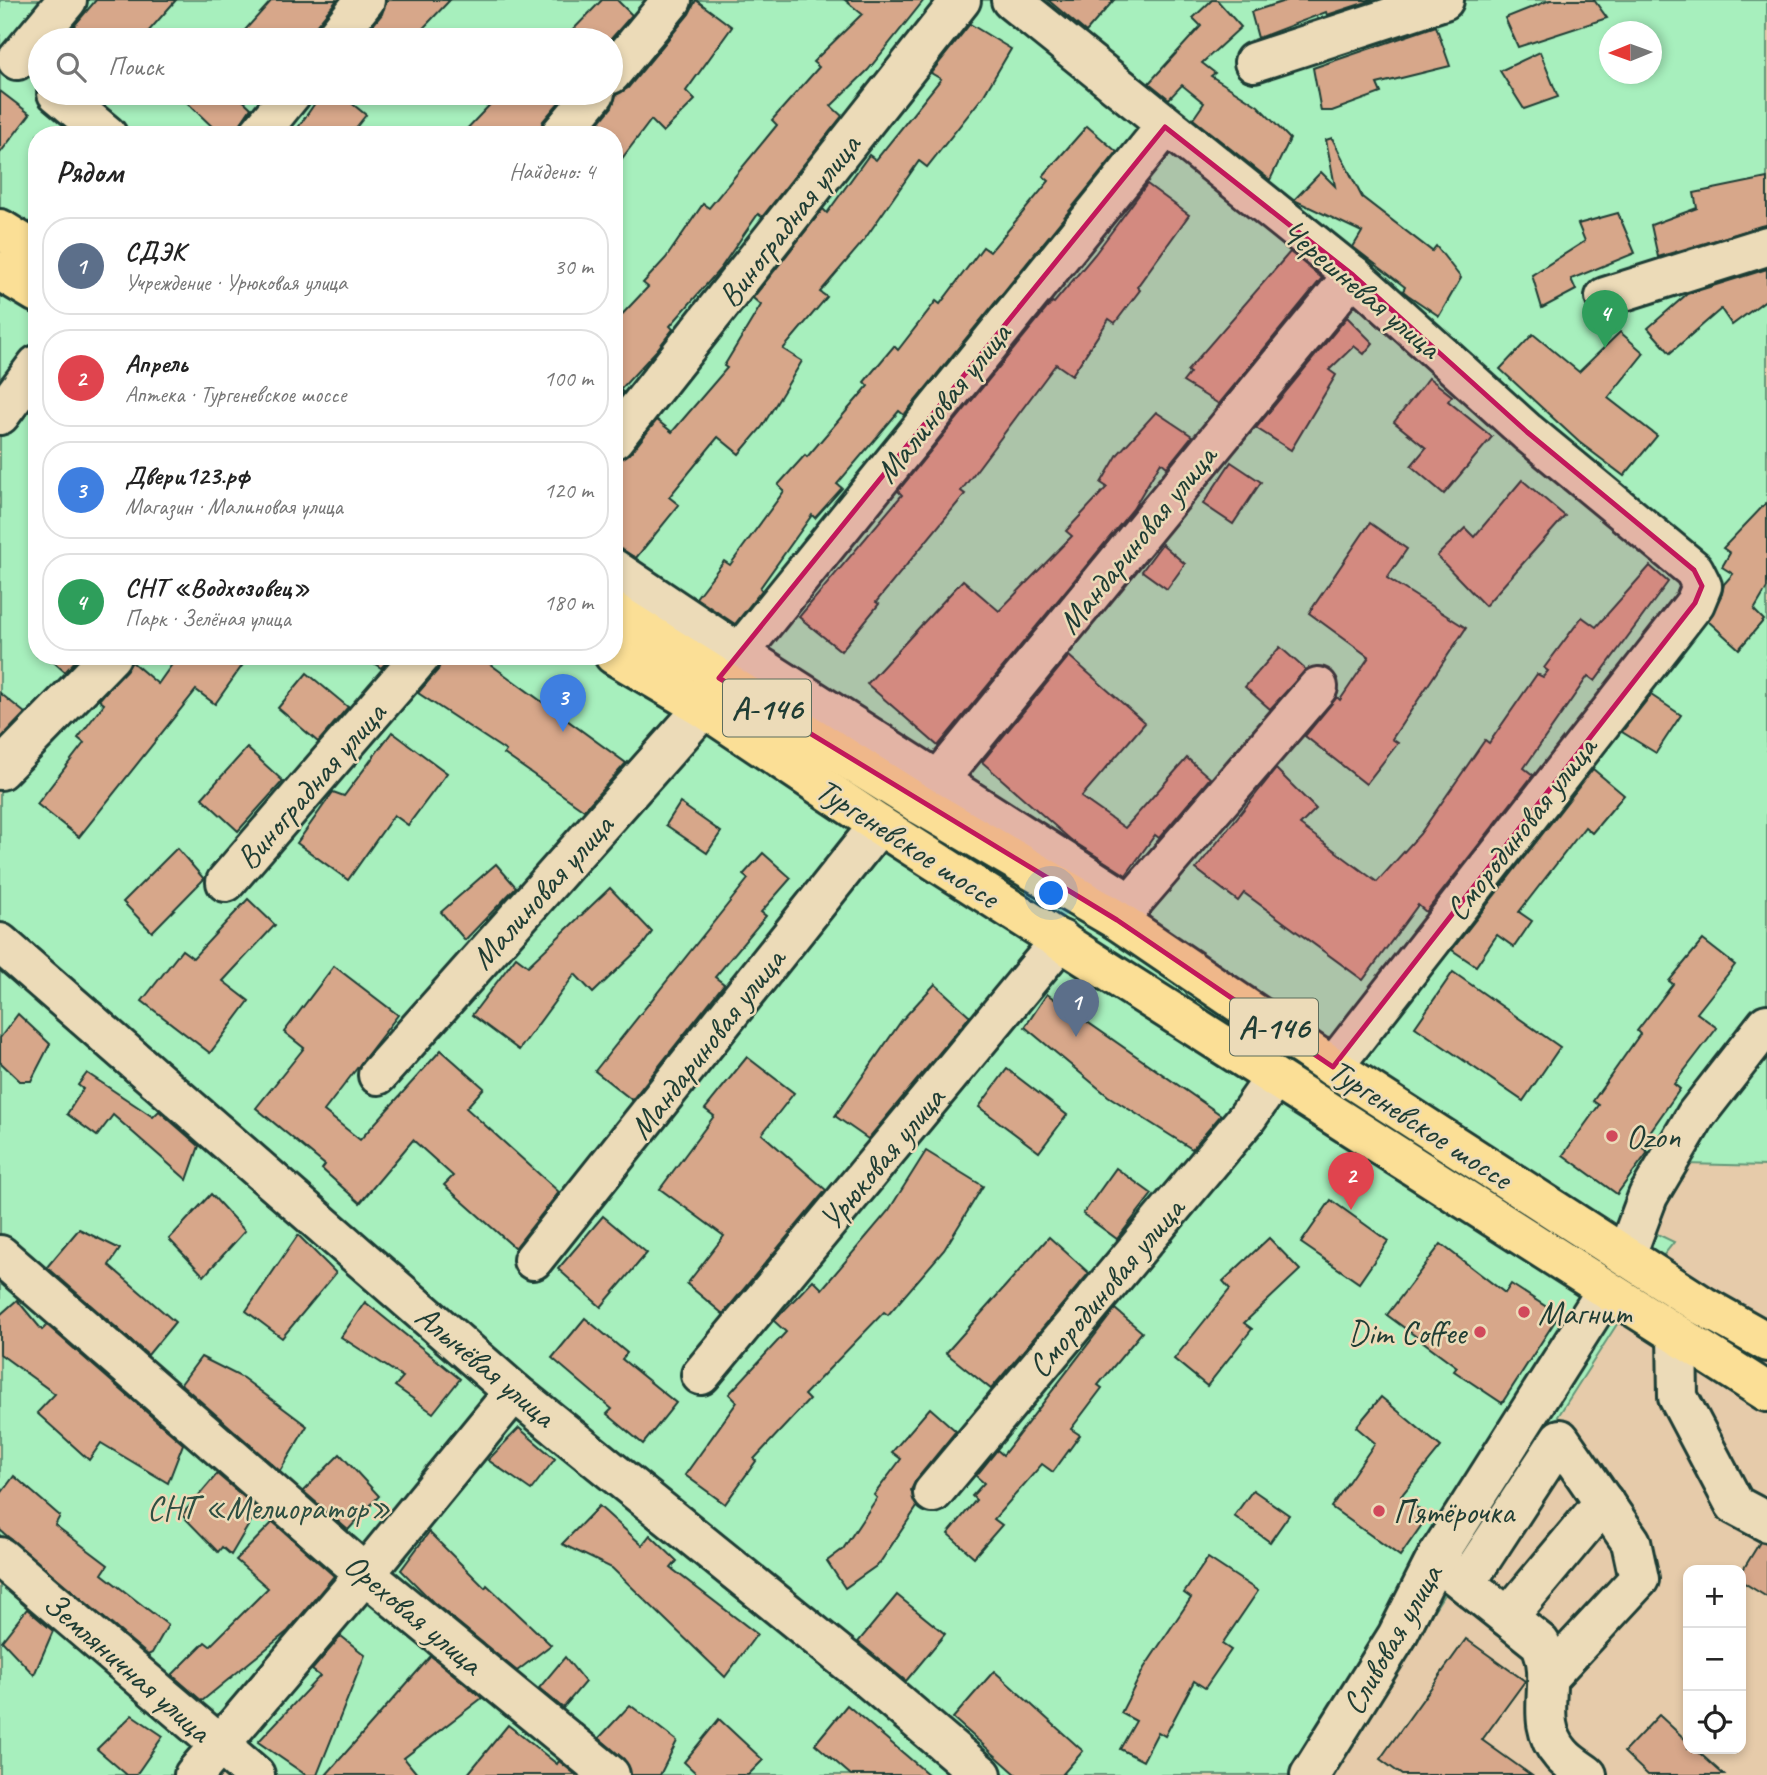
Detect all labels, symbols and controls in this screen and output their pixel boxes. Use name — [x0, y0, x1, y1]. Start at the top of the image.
north arrow — [1599, 21, 1662, 84]
search box — [28, 28, 623, 105]
icon: search — [52, 48, 90, 86]
text: Поиск — [108, 50, 163, 83]
street label: Виноградная улица — [708, 124, 871, 316]
text: Рядом — [56, 153, 123, 191]
text: Найдено: 4 — [509, 157, 595, 186]
street label: Черешневая улица — [1273, 210, 1451, 369]
text: СДЭК — [125, 235, 185, 268]
text: 1 — [76, 252, 86, 281]
text: 30 m — [554, 252, 593, 281]
text: Учреждение · Урюковая улица — [125, 268, 347, 297]
pin: 4 — [1582, 290, 1628, 348]
street label: Малиновая улица — [865, 313, 1021, 491]
text: Апрель — [125, 347, 188, 380]
text: 2 — [76, 364, 86, 393]
text: 100 m — [544, 364, 593, 393]
text: Аптека · Тургеневское шоссе — [125, 380, 346, 409]
street label: Мандариновая улица — [1048, 435, 1227, 642]
text: Двери123.рф — [125, 459, 250, 492]
text: 3 — [76, 476, 86, 505]
text: 120 m — [544, 476, 593, 505]
text: Магазин · Малиновая улица — [125, 492, 343, 521]
text: СНТ «Водхозовец» — [125, 571, 310, 604]
text: 4 — [76, 588, 86, 617]
text: 180 m — [544, 588, 593, 617]
text: Парк · Зелёная улица — [125, 604, 291, 633]
pin: 3 — [540, 674, 586, 732]
road number: А-146 — [723, 680, 811, 736]
street label: Виноградная улица — [227, 692, 396, 878]
street label: Смородиновая улица — [1436, 726, 1607, 929]
street label: Тургеневское шоссе — [808, 768, 1009, 919]
street label: Малиновая улица — [461, 804, 623, 978]
your location — [1034, 876, 1068, 910]
street label: Мандариновая улица — [619, 938, 796, 1147]
pin: 1 — [1053, 979, 1099, 1037]
road number: А-146 — [1230, 998, 1318, 1056]
street label: Тургеневское шоссе — [1321, 1049, 1522, 1200]
street label: Урюковая улица — [810, 1077, 955, 1239]
place label: Ozon — [1626, 1116, 1680, 1158]
marker: Ozon — [1604, 1128, 1620, 1144]
pin: 2 — [1328, 1152, 1374, 1210]
street label: Смородиновая улица — [1018, 1187, 1195, 1386]
place label: Магнит — [1538, 1292, 1633, 1334]
street label: Алычёвая улица — [407, 1295, 565, 1438]
marker: Магнит — [1516, 1304, 1532, 1320]
place label: Dim Coffee — [1348, 1312, 1468, 1354]
marker: Dim Coffee — [1472, 1324, 1488, 1340]
park label: СНТ «Мелиоратор» — [147, 1487, 391, 1529]
place label: Пятёрочка — [1393, 1491, 1516, 1533]
marker: Пятёрочка — [1371, 1503, 1387, 1519]
street label: Ореховая улица — [335, 1544, 493, 1686]
street label: Сливовая улица — [1332, 1555, 1453, 1722]
map controls — [1683, 1565, 1746, 1754]
button: + — [1683, 1565, 1746, 1628]
street label: Земляничная улица — [35, 1582, 221, 1752]
button: − — [1683, 1628, 1746, 1691]
button: locate — [1683, 1691, 1746, 1754]

